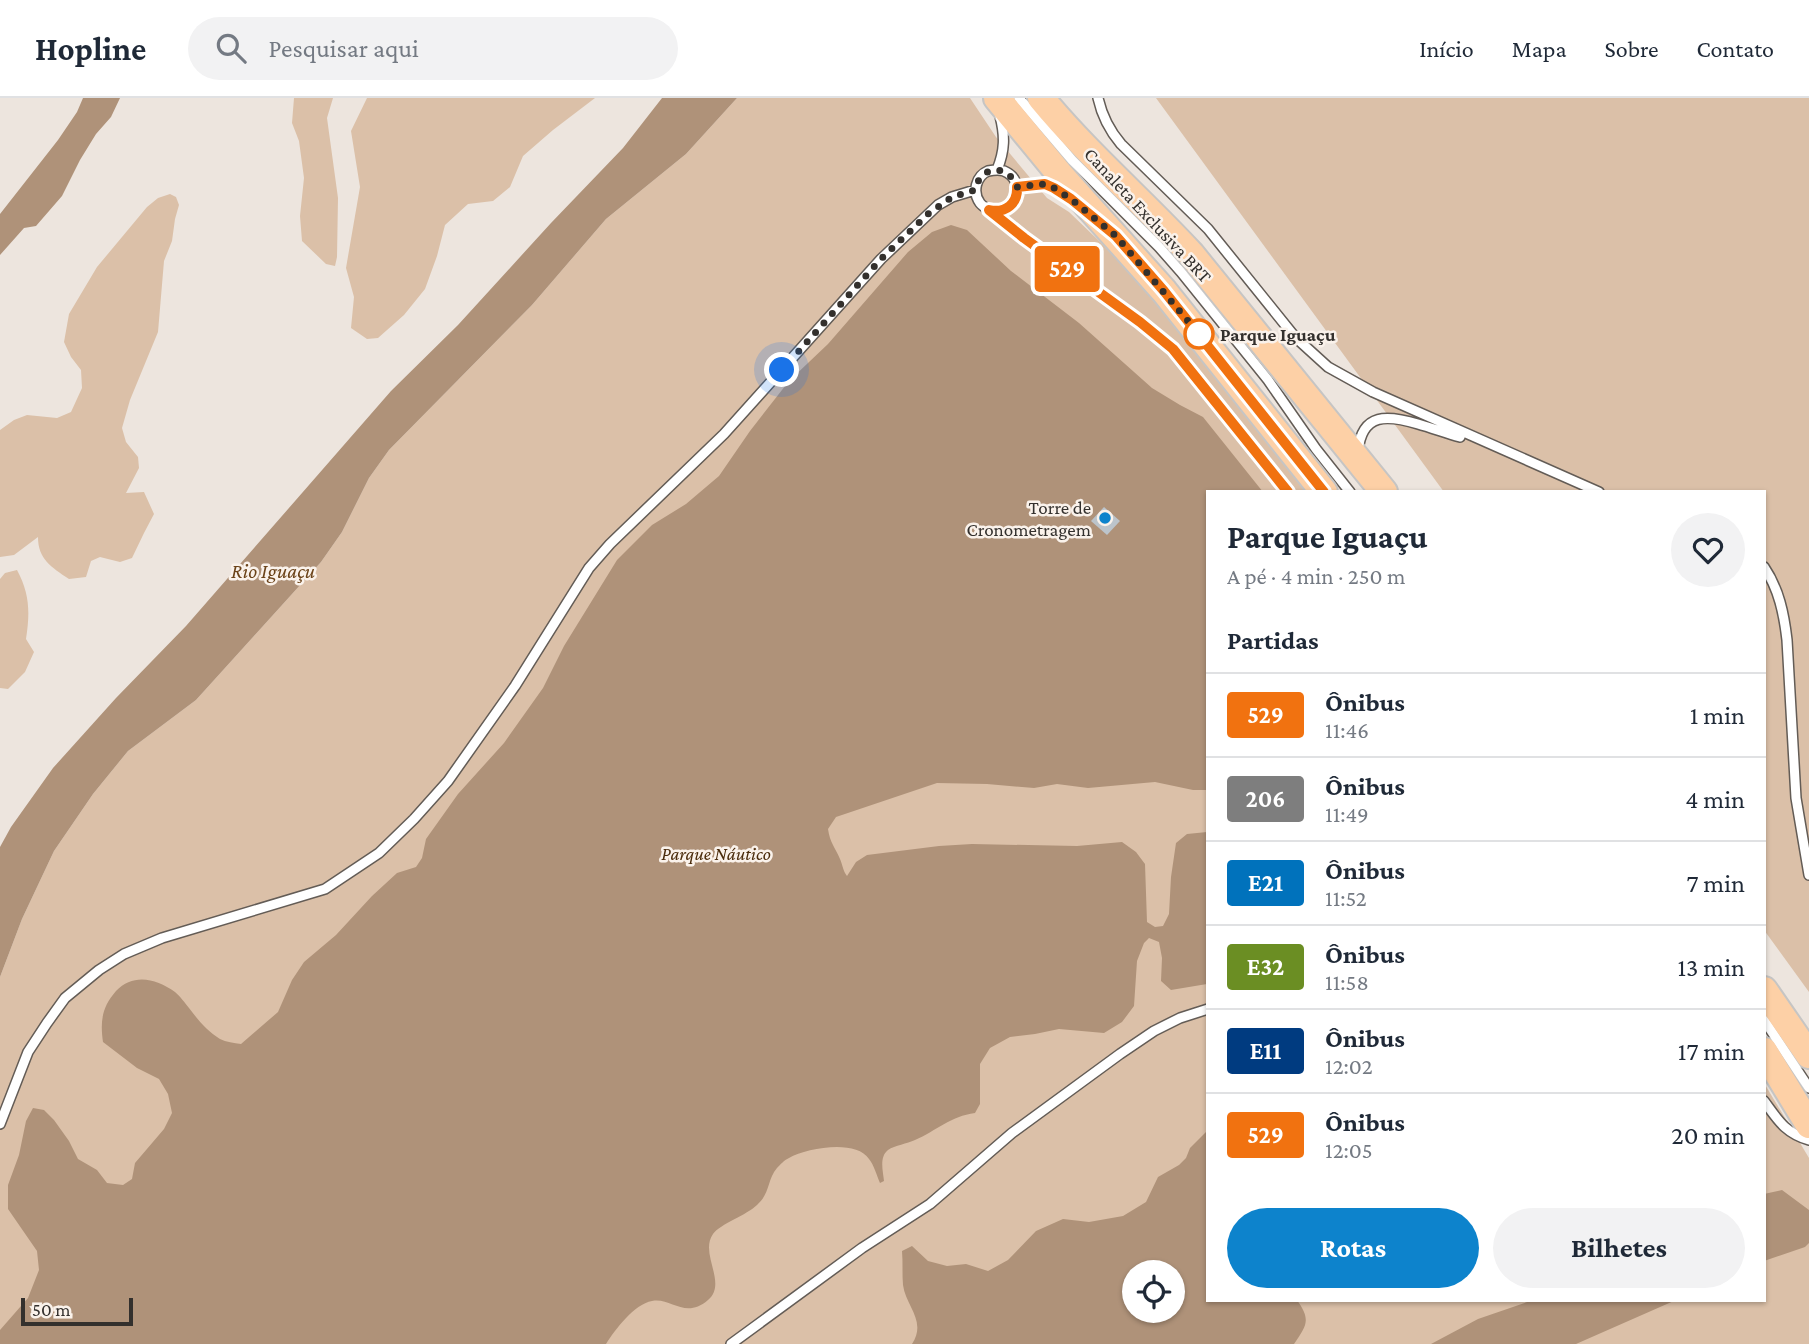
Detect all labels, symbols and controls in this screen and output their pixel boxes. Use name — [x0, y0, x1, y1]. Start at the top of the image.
search box — [188, 17, 678, 80]
icon: search — [212, 29, 250, 67]
text: Hopline — [35, 30, 146, 67]
text: Pesquisar aqui — [268, 34, 419, 63]
text: Início — [1419, 35, 1474, 62]
text: Mapa — [1512, 35, 1567, 62]
text: Sobre — [1605, 35, 1659, 62]
text: Contato — [1697, 35, 1774, 62]
street label: Canaleta Exclusiva BRT — [1080, 143, 1216, 287]
line badge: 529 — [1027, 246, 1107, 292]
text: 529 — [1049, 255, 1085, 282]
marker: Parque Iguaçu — [1184, 319, 1214, 349]
place label: Parque Iguaçu — [1220, 324, 1336, 345]
your location — [764, 352, 799, 387]
place label: Torre de Cronometragem — [967, 497, 1091, 540]
marker: Torre de Cronometragem — [1097, 510, 1113, 526]
button: heart — [1671, 513, 1745, 587]
text: Parque Iguaçu — [1227, 518, 1427, 555]
water label: Rio Iguaçu — [231, 559, 315, 583]
text: A pé · 4 min · 250 m — [1227, 563, 1405, 589]
text: Partidas — [1227, 626, 1319, 655]
text: Ônibus — [1325, 688, 1405, 717]
text: 529 — [1247, 701, 1284, 728]
text: 1 min — [1690, 701, 1745, 730]
text: 11:46 — [1325, 717, 1369, 743]
text: Ônibus — [1325, 772, 1405, 801]
text: 206 — [1246, 785, 1285, 812]
text: 4 min — [1685, 785, 1745, 814]
text: 11:49 — [1325, 801, 1369, 827]
park label: Parque Náutico — [661, 843, 771, 864]
text: Ônibus — [1325, 856, 1405, 885]
text: E21 — [1248, 869, 1283, 896]
text: 7 min — [1686, 869, 1745, 898]
text: 11:52 — [1325, 885, 1367, 911]
text: Ônibus — [1325, 940, 1405, 969]
text: E32 — [1247, 953, 1284, 980]
text: 13 min — [1677, 953, 1745, 982]
text: 11:58 — [1325, 969, 1369, 995]
text: Ônibus — [1325, 1024, 1405, 1053]
text: E11 — [1250, 1037, 1281, 1064]
text: 17 min — [1678, 1037, 1745, 1066]
text: 12:02 — [1325, 1053, 1373, 1079]
text: Ônibus — [1325, 1108, 1405, 1137]
text: 529 — [1247, 1121, 1284, 1148]
text: 20 min — [1671, 1121, 1745, 1150]
text: 12:05 — [1325, 1137, 1373, 1163]
button: Rotas — [1227, 1208, 1479, 1288]
button: Bilhetes — [1493, 1208, 1745, 1288]
map controls — [1122, 1260, 1185, 1323]
button: locate — [1122, 1260, 1185, 1323]
scale bar — [21, 1295, 133, 1327]
text: 50 m — [32, 1299, 71, 1320]

